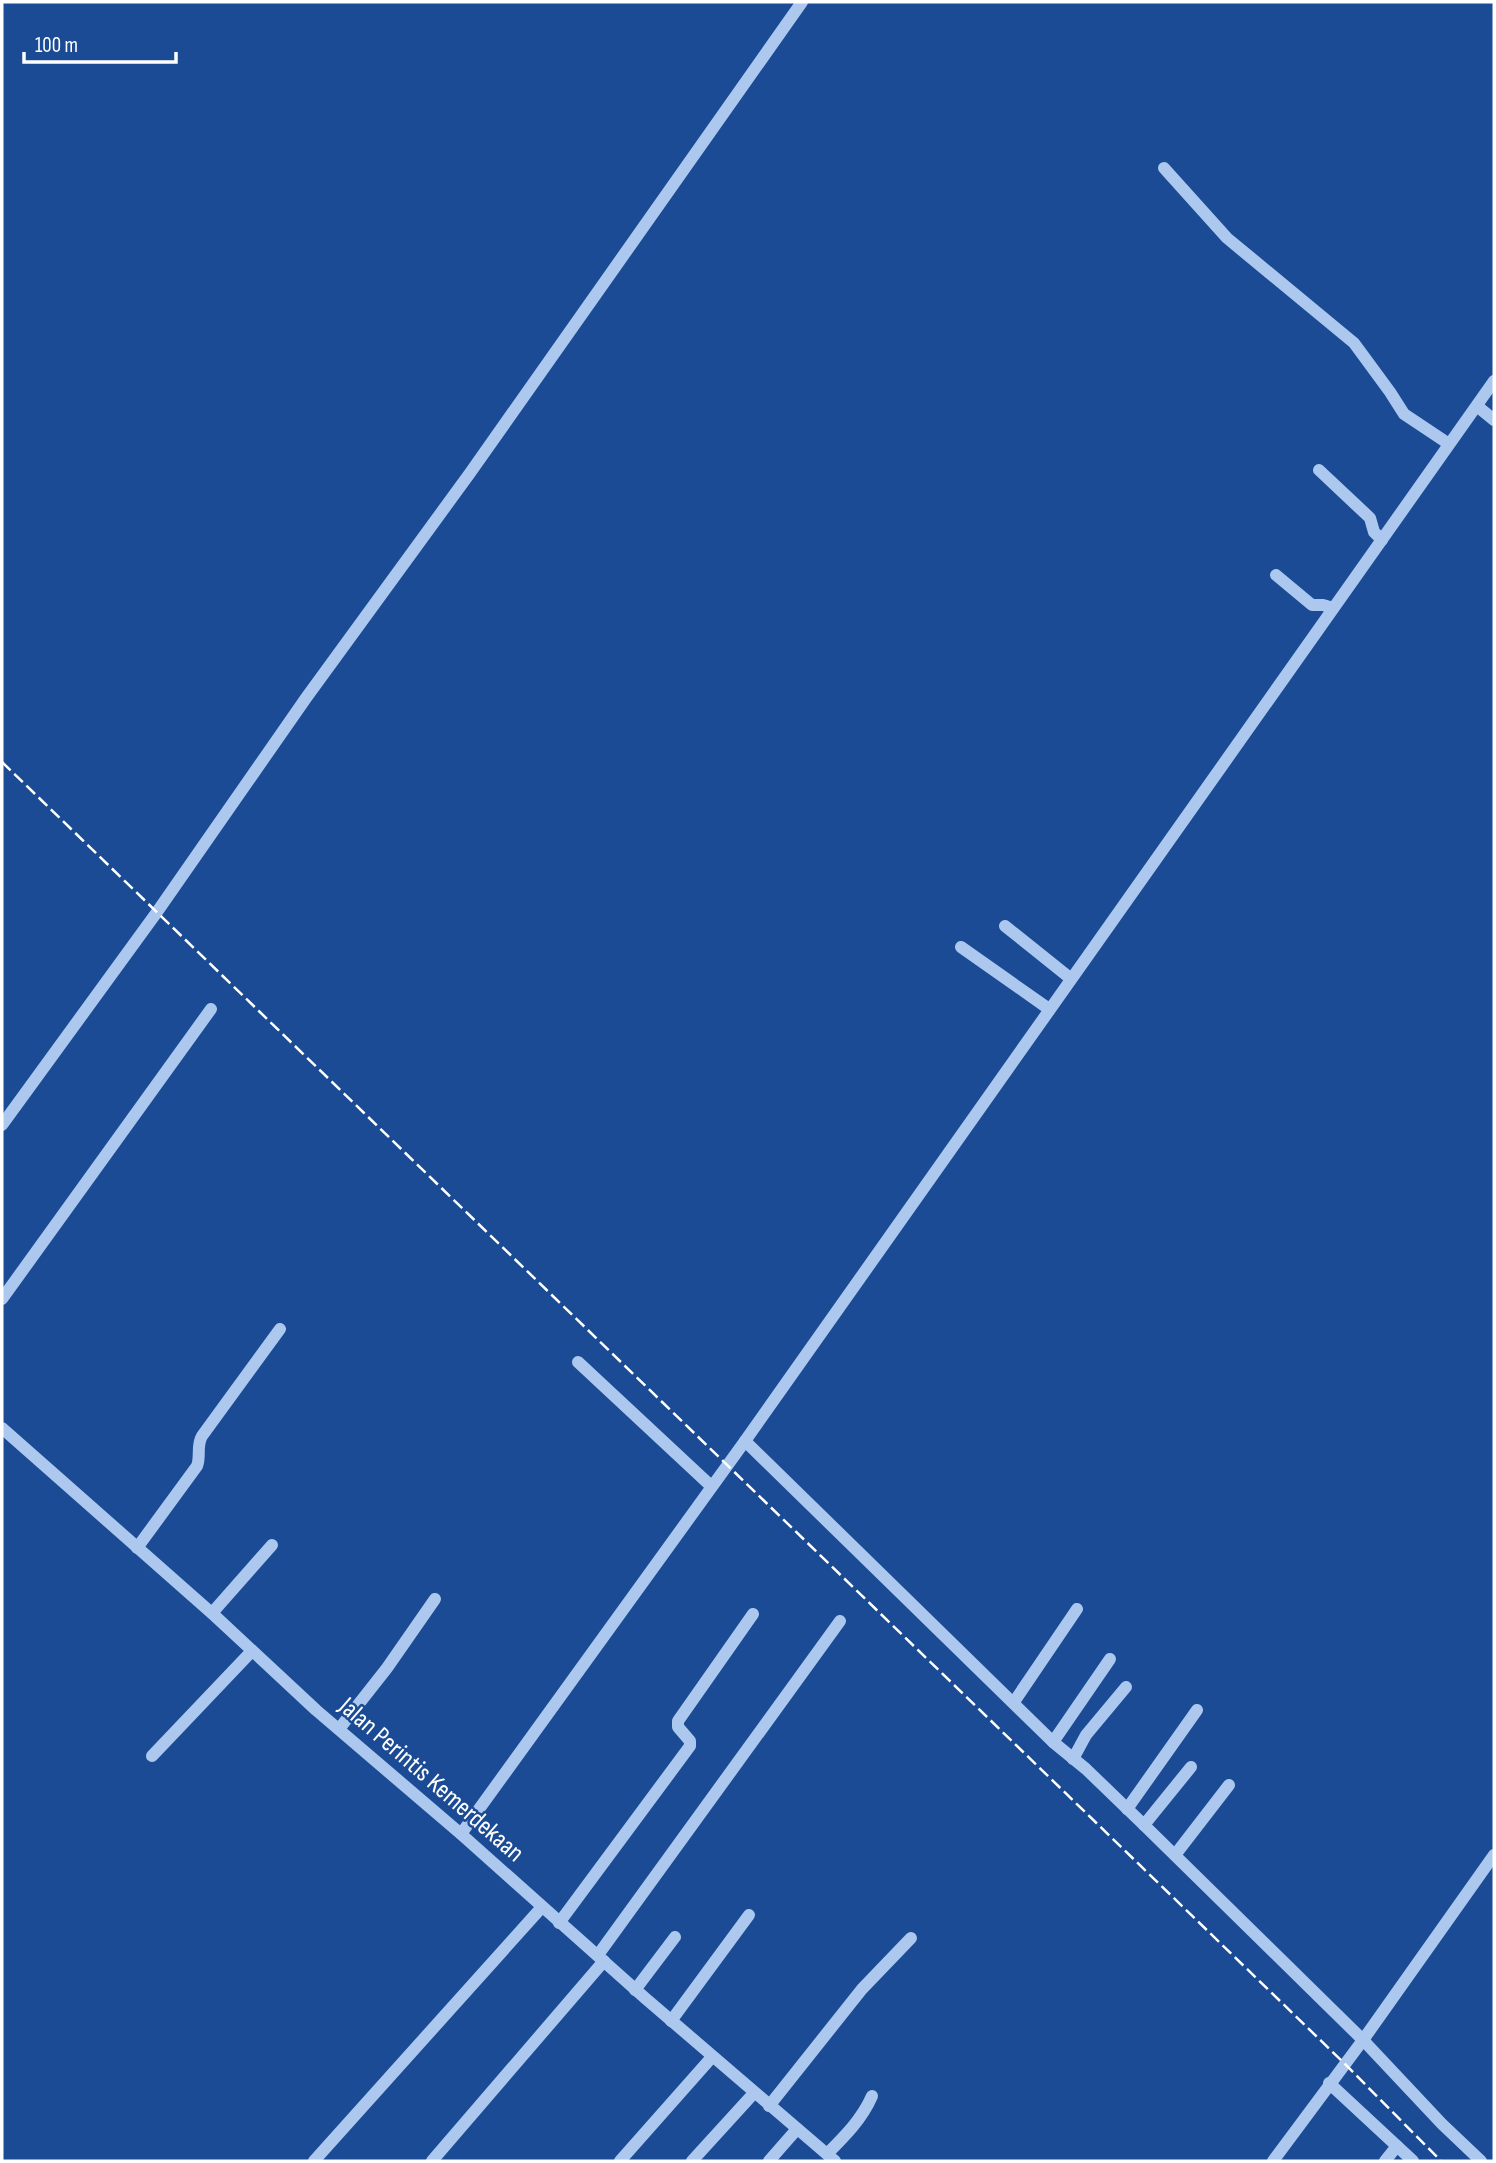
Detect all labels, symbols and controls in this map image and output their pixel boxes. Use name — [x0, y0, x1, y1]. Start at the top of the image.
scale bar — [24, 21, 177, 65]
text: 100 m — [35, 33, 78, 58]
street label: Jalan Perintis Kemerdekaan — [331, 1691, 530, 1869]

